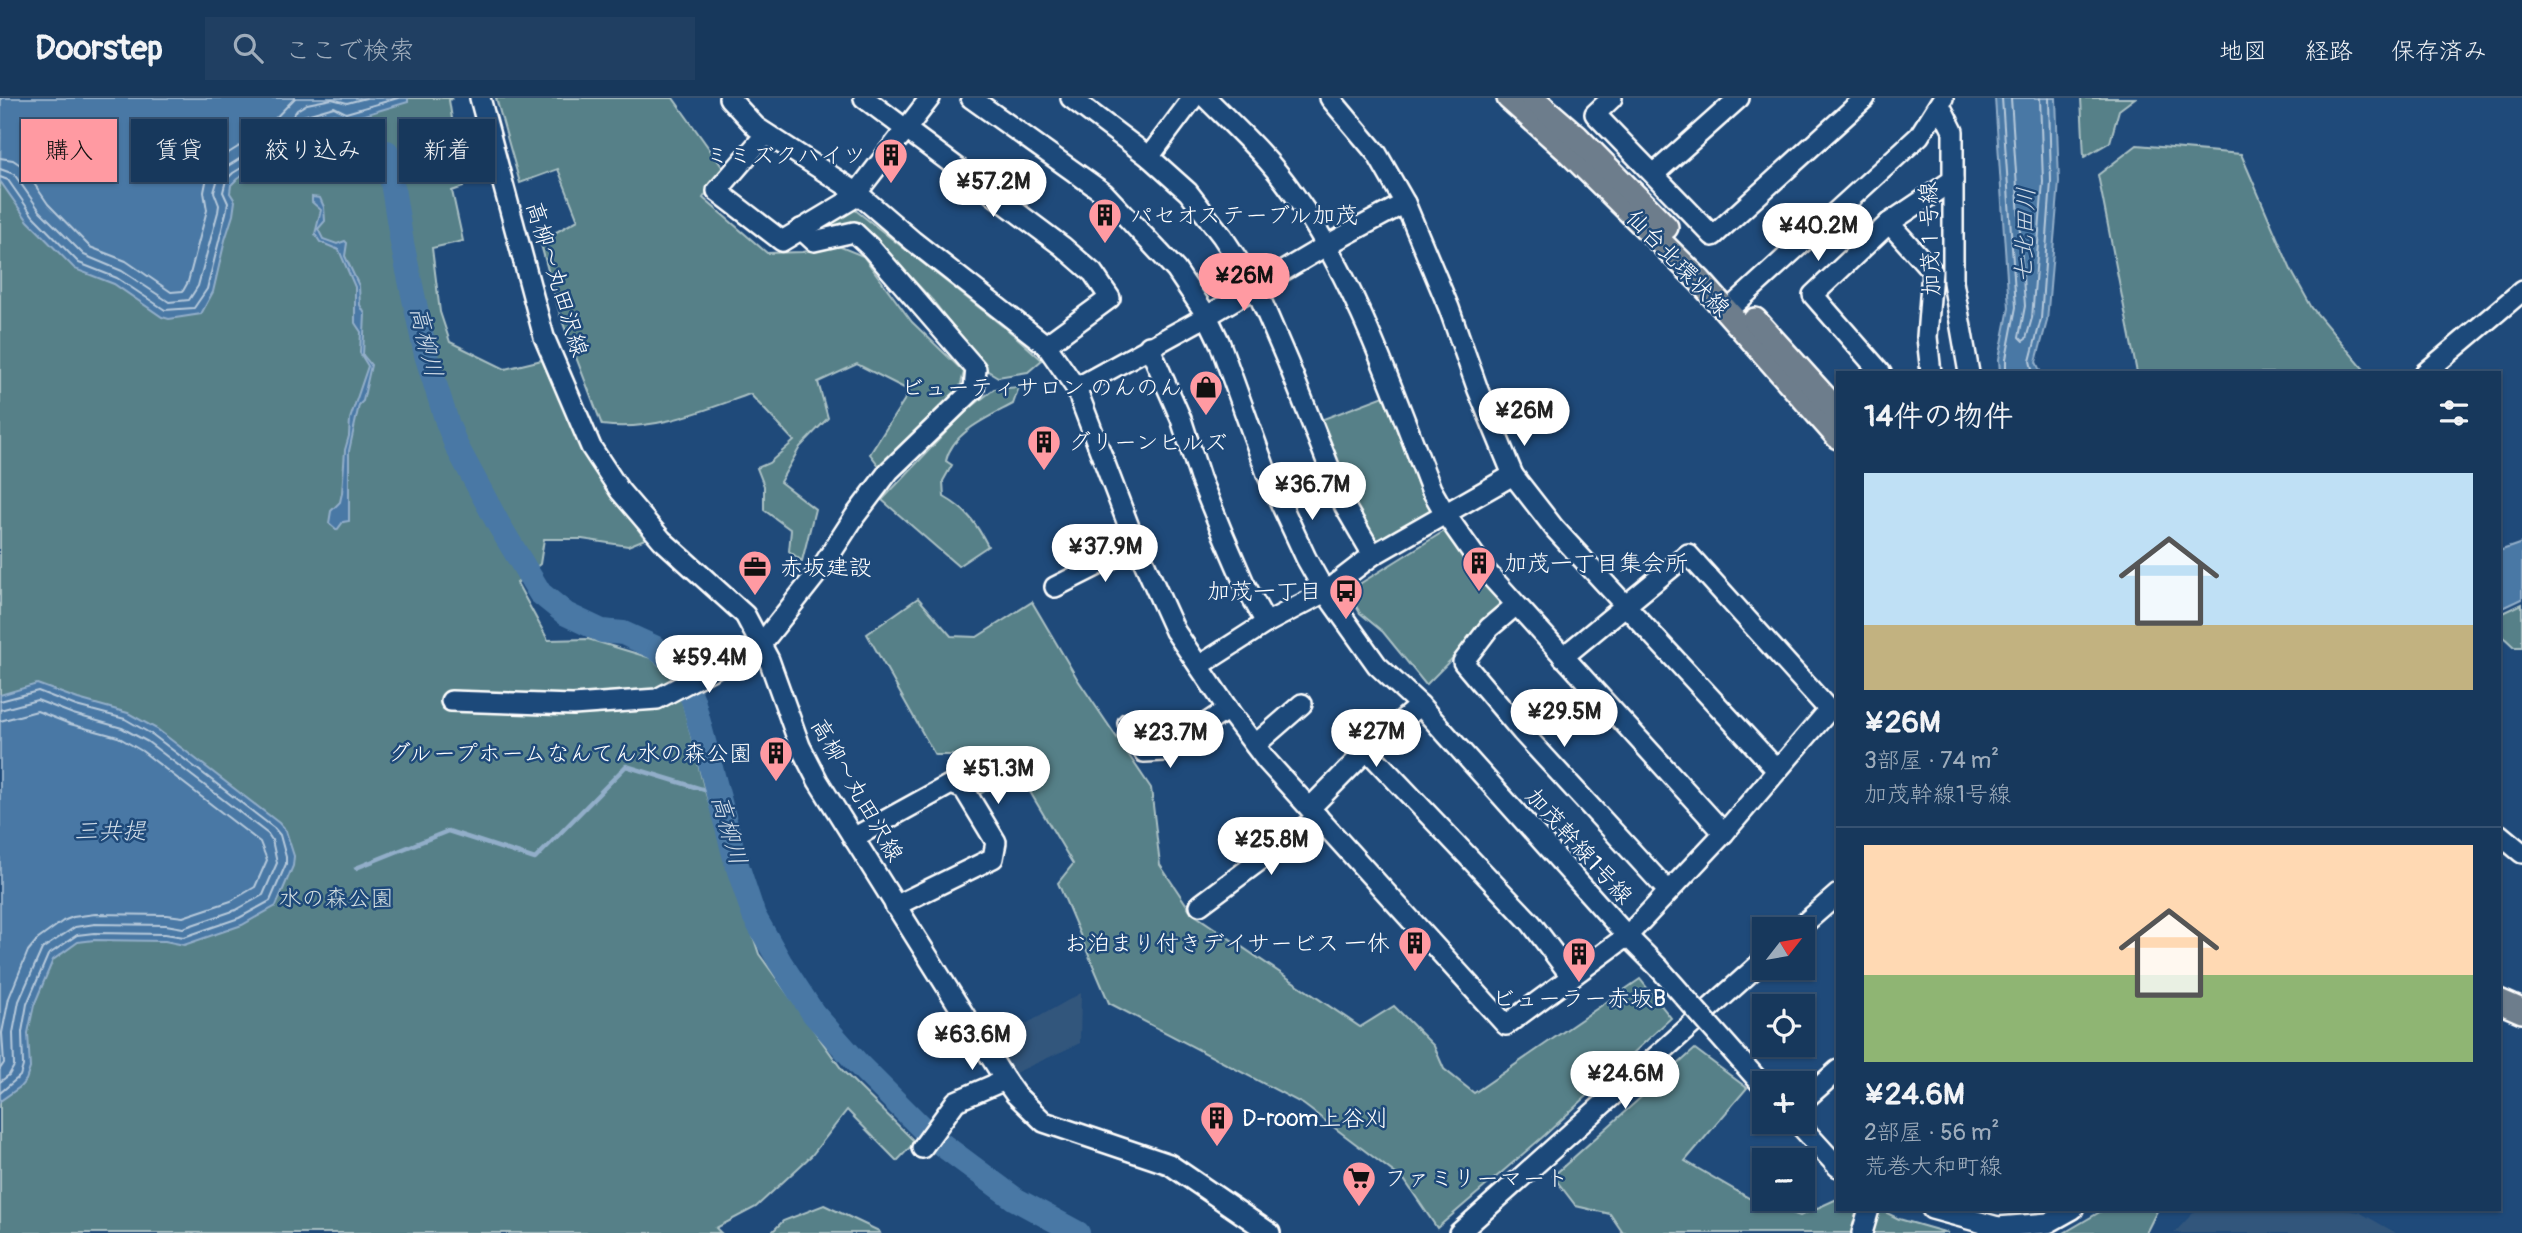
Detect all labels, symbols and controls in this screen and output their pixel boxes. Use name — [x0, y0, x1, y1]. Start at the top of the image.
search box — [205, 17, 695, 80]
text: Doorstep — [35, 28, 163, 69]
icon: search — [229, 29, 267, 67]
text: ここで検索 — [285, 35, 415, 67]
text: 地図 — [2219, 37, 2267, 66]
text: 経路 — [2305, 37, 2353, 66]
text: 保存済み — [2391, 37, 2487, 66]
chip: 購入 — [21, 119, 117, 182]
chip: 賃貸 — [131, 119, 227, 182]
chip: 絞り込み — [241, 119, 385, 182]
chip: 新着 — [399, 119, 495, 182]
building icon: ミミズクハイツ — [872, 136, 910, 185]
place label: ミミズクハイツ — [705, 141, 866, 170]
pin: ¥57.2M — [936, 159, 1050, 219]
text: ¥57.2M — [955, 167, 1031, 196]
street label: 加茂１号線 — [1914, 181, 1946, 297]
water label: 七北田川 — [2009, 187, 2041, 283]
building icon: パセオステーブル加茂 — [1086, 196, 1124, 245]
street label: 高柳～丸田沢線 — [520, 198, 594, 360]
place label: パセオステーブル加茂 — [1130, 201, 1358, 230]
street label: 仙台北環状線 — [1620, 203, 1736, 323]
pin: ¥40.2M — [1761, 204, 1875, 263]
text: ¥40.2M — [1778, 211, 1858, 240]
pin: ¥26M — [1203, 254, 1285, 313]
text: ¥26M — [1215, 261, 1273, 290]
water label: 高柳川 — [404, 304, 448, 380]
shop icon: ビューティサロン のんのん — [1187, 368, 1225, 417]
place label: ビューティサロン のんのん — [901, 373, 1182, 402]
pin: ¥26M — [1483, 388, 1565, 448]
icon: filters — [2435, 394, 2473, 432]
text: ¥26M — [1495, 396, 1553, 425]
text: 14件の物件 — [1864, 398, 2013, 435]
building icon: グリーンヒルズ — [1025, 423, 1063, 472]
place label: グリーンヒルズ — [1068, 428, 1227, 457]
pin: ¥36.7M — [1255, 462, 1369, 522]
text: ¥36.7M — [1274, 470, 1350, 499]
icon: home — [2106, 518, 2232, 644]
pin: ¥37.9M — [1048, 524, 1162, 584]
text: ¥37.9M — [1068, 532, 1142, 561]
building icon: 加茂一丁目集会所 — [1460, 544, 1498, 593]
office icon: 赤坂建設 — [736, 548, 774, 597]
place label: 加茂一丁目集会所 — [1504, 549, 1688, 578]
place label: 赤坂建設 — [780, 553, 872, 582]
bus stop icon: 加茂一丁目 — [1327, 572, 1365, 621]
place label: 加茂一丁目 — [1207, 577, 1322, 606]
pin: ¥59.4M — [652, 636, 766, 695]
text: ¥59.4M — [671, 643, 747, 672]
pin: ¥29.5M — [1507, 690, 1621, 749]
text: ¥29.5M — [1527, 697, 1601, 726]
text: ¥26M — [1864, 704, 1941, 741]
pin: ¥23.7M — [1113, 710, 1227, 770]
pin: ¥27M — [1335, 710, 1417, 769]
street label: 高柳～丸田沢線 — [804, 713, 910, 867]
text: ¥27M — [1347, 717, 1405, 746]
text: ¥23.7M — [1133, 718, 1207, 747]
building icon: グループホームなんてん水の森公園 — [757, 734, 795, 783]
place label: グループホームなんてん水の森公園 — [388, 739, 752, 768]
pin: ¥51.3M — [941, 746, 1055, 806]
text: 3部屋 · 74 m² — [1864, 746, 1999, 775]
text: ¥51.3M — [962, 754, 1034, 783]
text: 加茂幹線1号線 — [1864, 780, 2011, 809]
street label: 加茂幹線1号線 — [1519, 782, 1639, 910]
water label: 高柳川 — [705, 791, 753, 869]
water label: 三共提 — [74, 817, 147, 846]
pin: ¥25.8M — [1214, 818, 1328, 877]
text: ¥25.8M — [1234, 825, 1308, 854]
park label: 水の森公園 — [279, 884, 394, 913]
icon: home — [2106, 890, 2232, 1016]
north arrow — [1752, 917, 1815, 980]
map controls — [1752, 917, 1815, 1211]
building icon: お泊まり付きデイサービス 一休 — [1396, 924, 1434, 973]
place label: お泊まり付きデイサービス 一休 — [1064, 929, 1390, 958]
building icon: ビューラー赤坂B — [1560, 935, 1598, 984]
place label: ビューラー赤坂B — [1492, 984, 1666, 1013]
button: locate — [1752, 994, 1815, 1057]
pin: ¥63.6M — [915, 1012, 1029, 1072]
text: ¥63.6M — [933, 1020, 1011, 1049]
pin: ¥24.6M — [1568, 1052, 1682, 1111]
text: ¥24.6M — [1586, 1059, 1664, 1088]
button: + — [1752, 1071, 1815, 1134]
text: ¥24.6M — [1864, 1076, 1965, 1113]
building icon: D-room上谷刈 — [1198, 1099, 1236, 1148]
place label: D-room上谷刈 — [1242, 1104, 1387, 1133]
text: 2部屋 · 56 m² — [1864, 1118, 1999, 1147]
button: − — [1752, 1148, 1815, 1211]
text: 荒巻大和町線 — [1864, 1152, 2002, 1181]
supermarket icon: ファミリーマート — [1340, 1159, 1378, 1208]
place label: ファミリーマート — [1384, 1164, 1568, 1193]

